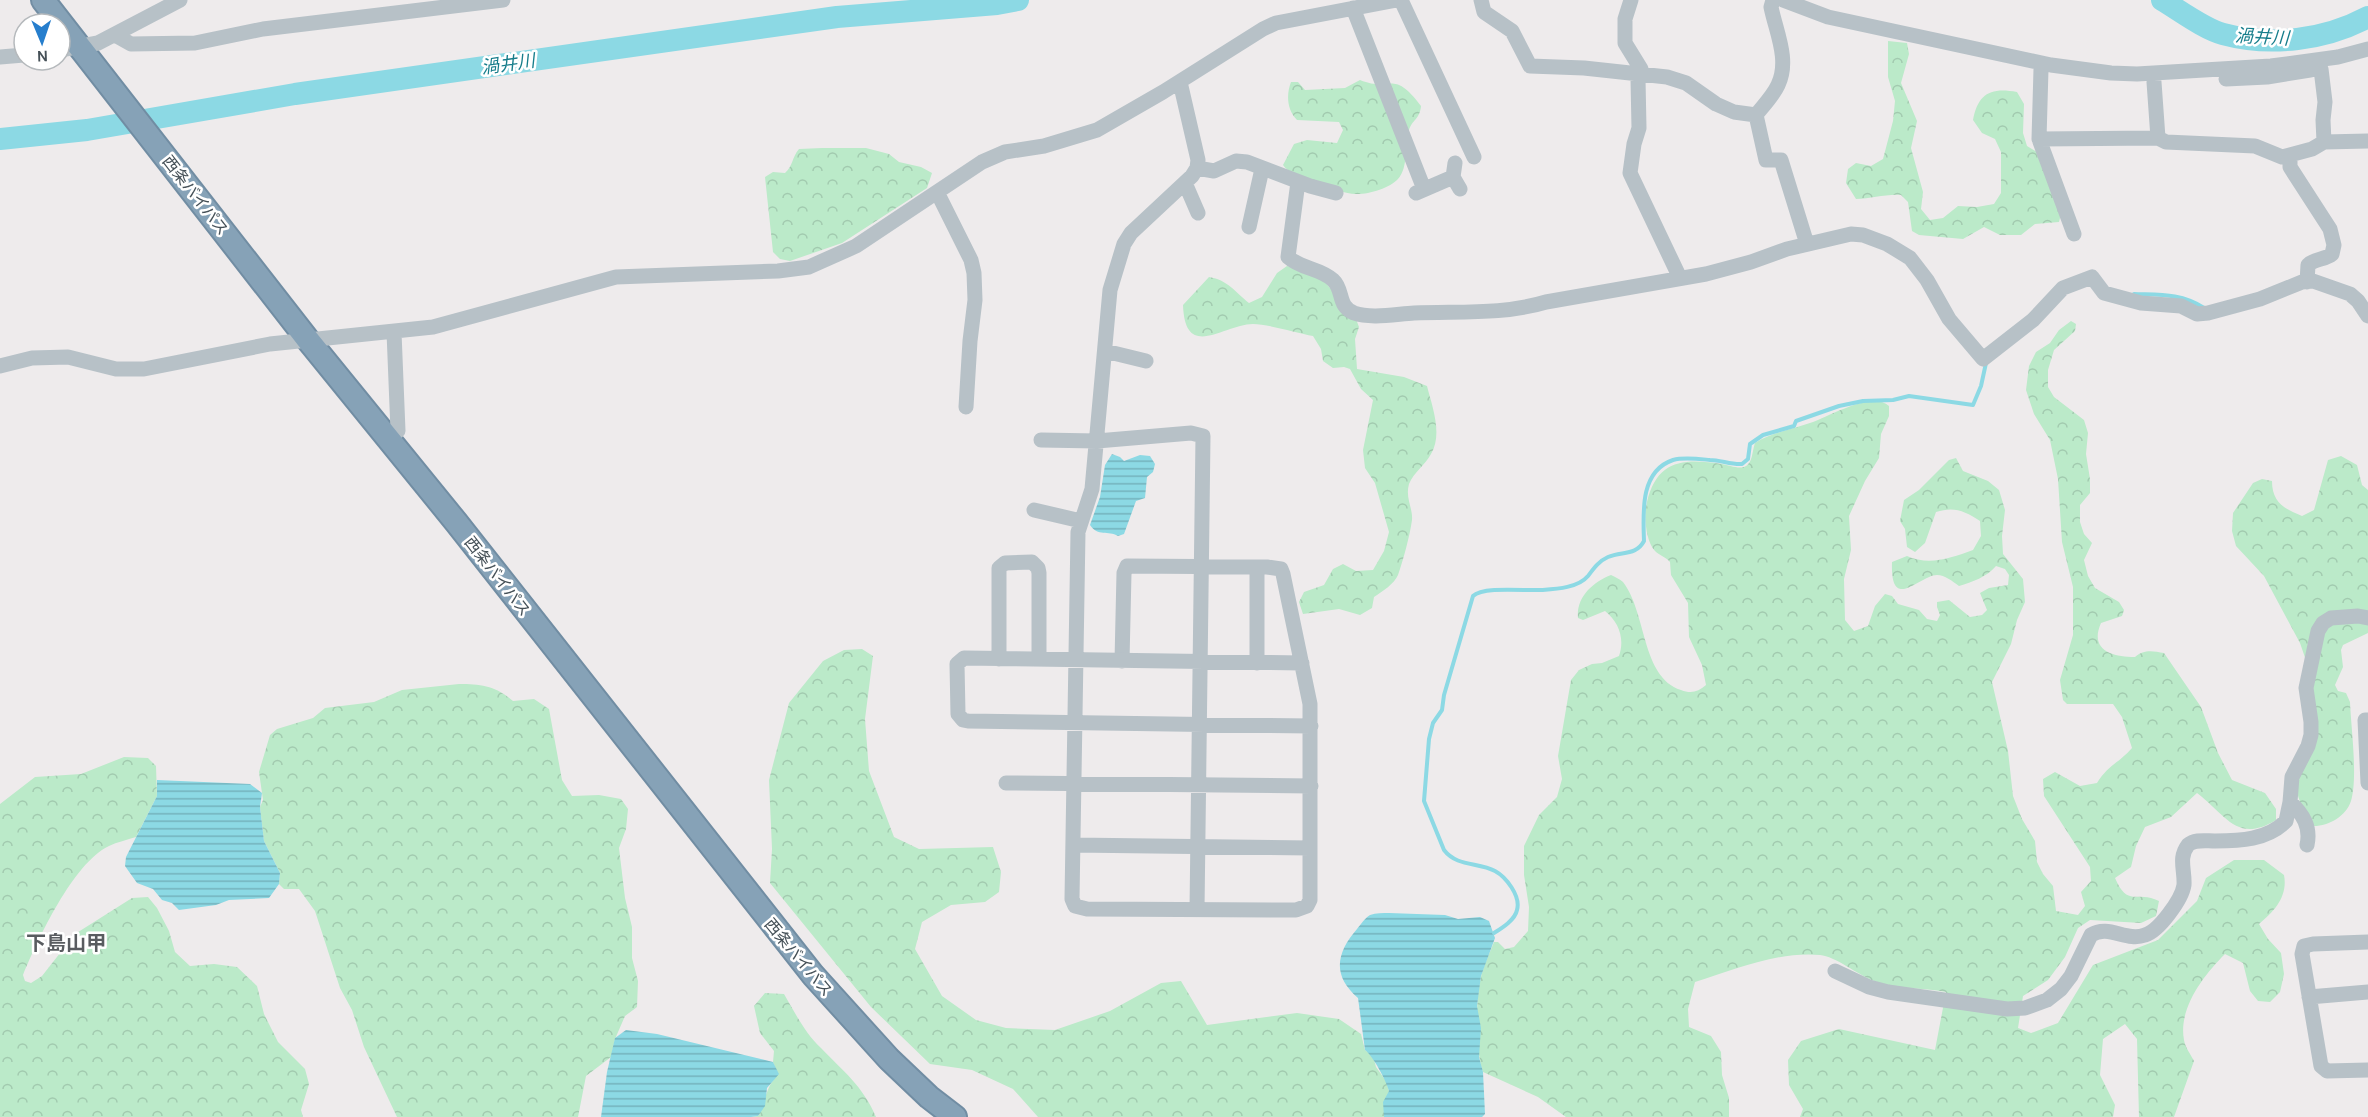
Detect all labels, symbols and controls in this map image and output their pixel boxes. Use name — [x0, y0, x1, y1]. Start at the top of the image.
north arrow — [12, 12, 72, 72]
water label: 渦井川 — [2234, 25, 2292, 50]
text: N — [36, 47, 49, 66]
water label: 渦井川 — [480, 49, 538, 79]
street label: 西条バイパス — [159, 152, 233, 239]
street label: 西条バイパス — [461, 533, 535, 620]
street label: 西条バイパス — [761, 915, 837, 1000]
district label: 下島山甲 — [26, 932, 106, 955]

